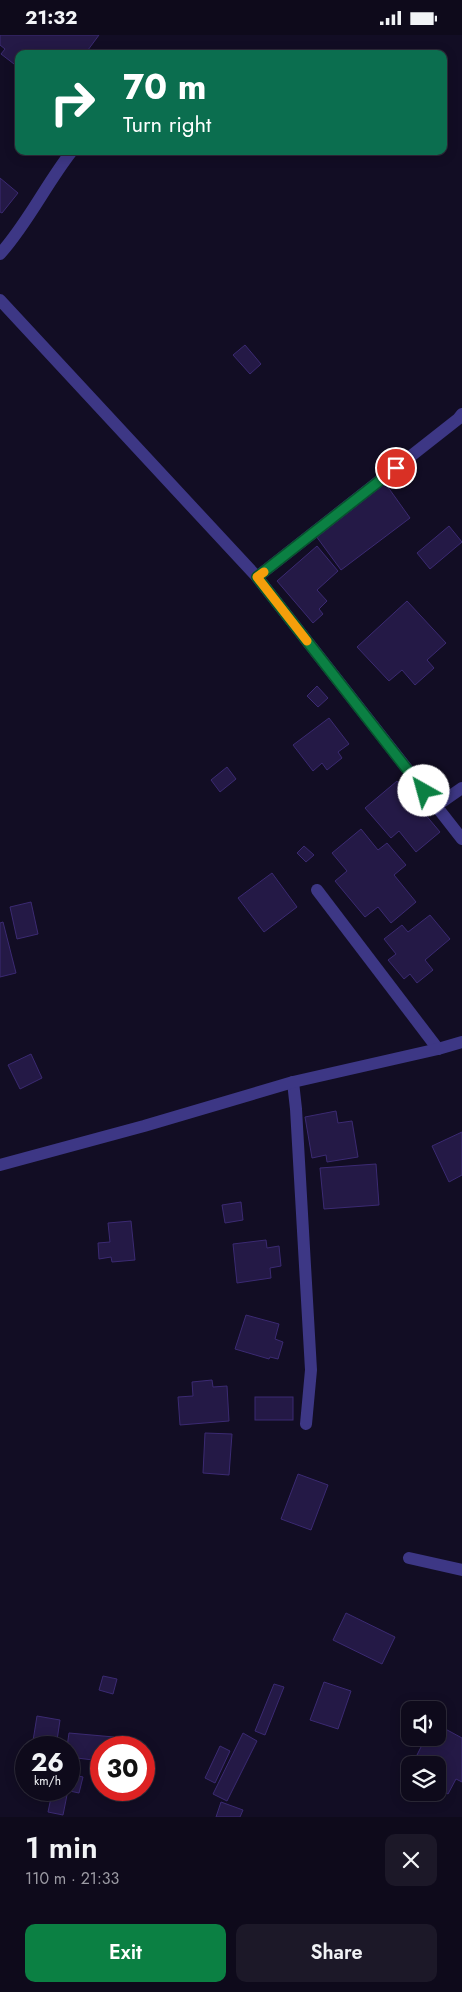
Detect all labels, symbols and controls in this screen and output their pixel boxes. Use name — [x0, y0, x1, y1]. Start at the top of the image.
text: 21:32 — [25, 4, 78, 31]
text: 70 m — [123, 62, 206, 112]
icon: right — [40, 70, 105, 135]
text: Turn right — [123, 108, 211, 140]
pin — [375, 447, 417, 489]
icon: arrive — [382, 454, 410, 482]
position arrow — [397, 764, 449, 816]
map controls — [401, 1701, 446, 1801]
button: sound — [401, 1701, 446, 1746]
speed limit sign: 30 — [90, 1736, 155, 1801]
text: 26 — [31, 1744, 64, 1780]
button: layers — [401, 1756, 446, 1801]
text: km/h — [34, 1772, 61, 1790]
text: 1 min — [25, 1826, 98, 1869]
button: close — [385, 1834, 437, 1886]
text: 110 m · 21:33 — [25, 1867, 119, 1890]
button: Exit — [25, 1924, 226, 1982]
button: Share — [236, 1924, 437, 1982]

